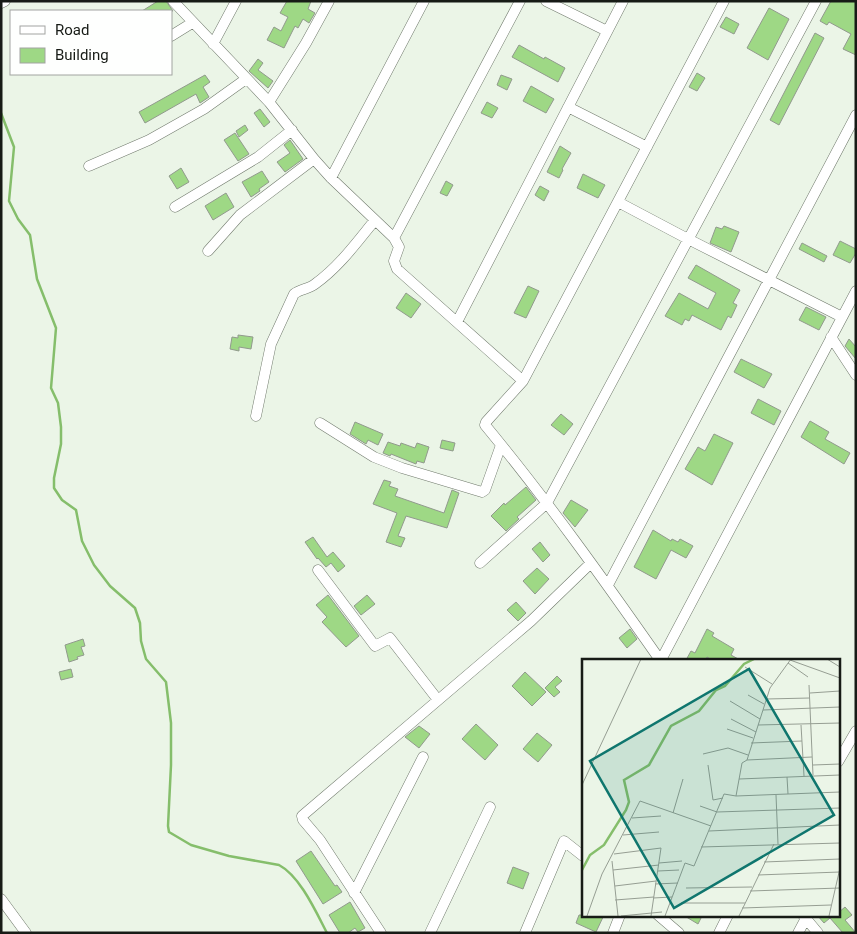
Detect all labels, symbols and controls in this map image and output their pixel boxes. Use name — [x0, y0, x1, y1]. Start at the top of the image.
legend — [10, 10, 172, 75]
text: Road — [55, 21, 89, 39]
text: Building — [55, 46, 109, 64]
inset map — [582, 659, 840, 916]

